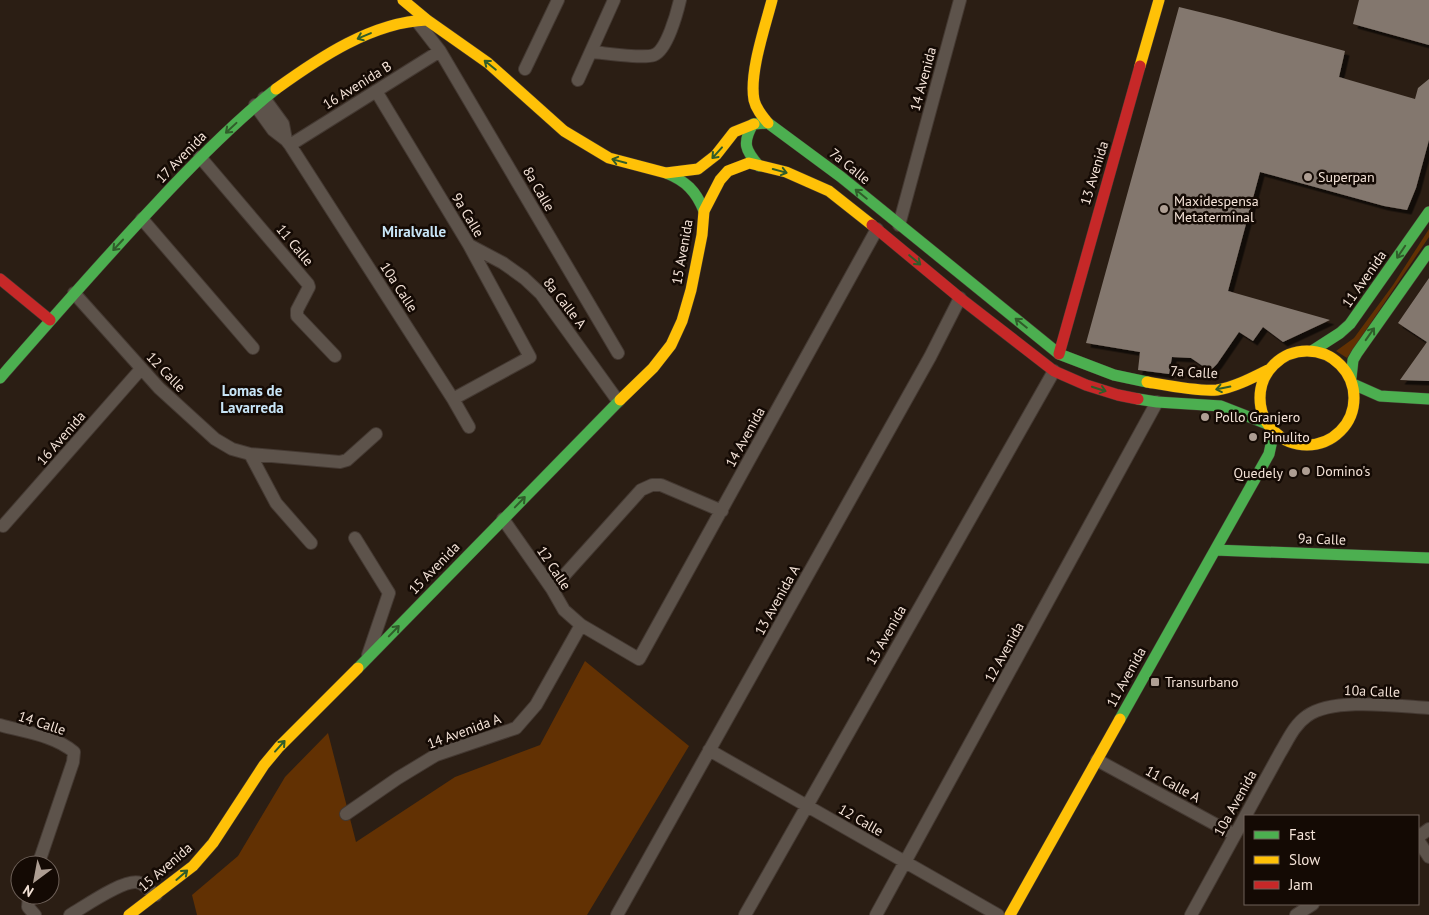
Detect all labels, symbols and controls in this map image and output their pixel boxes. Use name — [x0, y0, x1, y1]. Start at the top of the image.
one-way arrow — [356, 33, 371, 42]
street label: 14 Avenida — [906, 45, 940, 113]
street label: 16 Avenida B — [319, 57, 395, 113]
one-way arrow — [483, 60, 496, 71]
one-way arrow — [224, 122, 237, 134]
street label: 17 Avenida — [152, 127, 210, 187]
street label: 13 Avenida — [1076, 139, 1112, 207]
street label: 7a Calle — [826, 144, 874, 188]
one-way arrow — [711, 147, 723, 160]
one-way arrow — [611, 156, 627, 165]
street label: 8a Calle — [519, 164, 559, 214]
one-way arrow — [772, 167, 788, 176]
place label: Superpan — [1318, 168, 1375, 186]
marker: Superpan — [1302, 171, 1314, 183]
one-way arrow — [855, 188, 868, 199]
street label: 9a Calle — [448, 190, 488, 240]
place label: Maxidespensa Metaterminal — [1174, 192, 1259, 226]
marker: Maxidespensa Metaterminal — [1158, 203, 1170, 215]
street label: 15 Avenida — [667, 218, 697, 286]
street label: 11 Calle — [272, 220, 318, 270]
district label: Miralvalle — [382, 222, 446, 241]
one-way arrow — [112, 238, 124, 251]
one-way arrow — [1396, 245, 1406, 259]
street label: 11 Avenida — [1338, 247, 1390, 311]
one-way arrow — [908, 255, 921, 266]
street label: 10a Calle — [376, 259, 422, 315]
street label: 8a Calle A — [540, 274, 591, 333]
one-way arrow — [1015, 318, 1028, 329]
one-way arrow — [1365, 327, 1375, 341]
street label: 12 Calle — [143, 348, 189, 396]
street label: 7a Calle — [1170, 362, 1218, 382]
district label: Lomas de Lavarreda — [220, 381, 284, 417]
one-way arrow — [1216, 384, 1232, 393]
one-way arrow — [1090, 385, 1106, 395]
street label: 14 Avenida — [721, 404, 769, 470]
street label: 16 Avenida — [33, 407, 89, 469]
place label: Pollo Granjero — [1215, 408, 1300, 426]
marker: Pollo Granjero — [1199, 411, 1211, 423]
place label: Pinulito — [1263, 428, 1310, 446]
marker: Pinulito — [1247, 431, 1259, 443]
place label: Domino's — [1316, 462, 1370, 480]
place label: Quedely — [1234, 464, 1283, 482]
marker: Domino's — [1300, 465, 1312, 477]
marker: Quedely — [1287, 467, 1299, 479]
one-way arrow — [514, 496, 526, 508]
street label: 9a Calle — [1298, 529, 1346, 549]
street label: 15 Avenida — [405, 538, 463, 598]
street label: 12 Calle — [533, 543, 575, 593]
street label: 13 Avenida A — [750, 561, 804, 638]
street label: 13 Avenida — [862, 602, 910, 668]
street label: 12 Avenida — [980, 619, 1028, 685]
one-way arrow — [388, 625, 400, 637]
street label: 11 Avenida — [1102, 644, 1150, 710]
place label: Transurbano — [1165, 673, 1239, 691]
marker: Transurbano — [1149, 676, 1161, 688]
street label: 10a Calle — [1344, 681, 1400, 701]
street label: 14 Calle — [16, 707, 68, 739]
street label: 14 Avenida A — [425, 709, 504, 753]
one-way arrow — [274, 740, 285, 753]
street label: 11 Calle A — [1142, 761, 1205, 807]
street label: 10a Avenida — [1209, 767, 1261, 839]
street label: 12 Calle — [835, 800, 887, 840]
legend — [1244, 815, 1419, 905]
text: Fast — [1289, 825, 1316, 844]
street label: 15 Avenida — [134, 839, 196, 895]
text: Slow — [1289, 850, 1320, 869]
north arrow — [10, 855, 60, 905]
one-way arrow — [175, 869, 188, 881]
text: Jam — [1288, 875, 1313, 894]
text: N — [19, 881, 37, 901]

